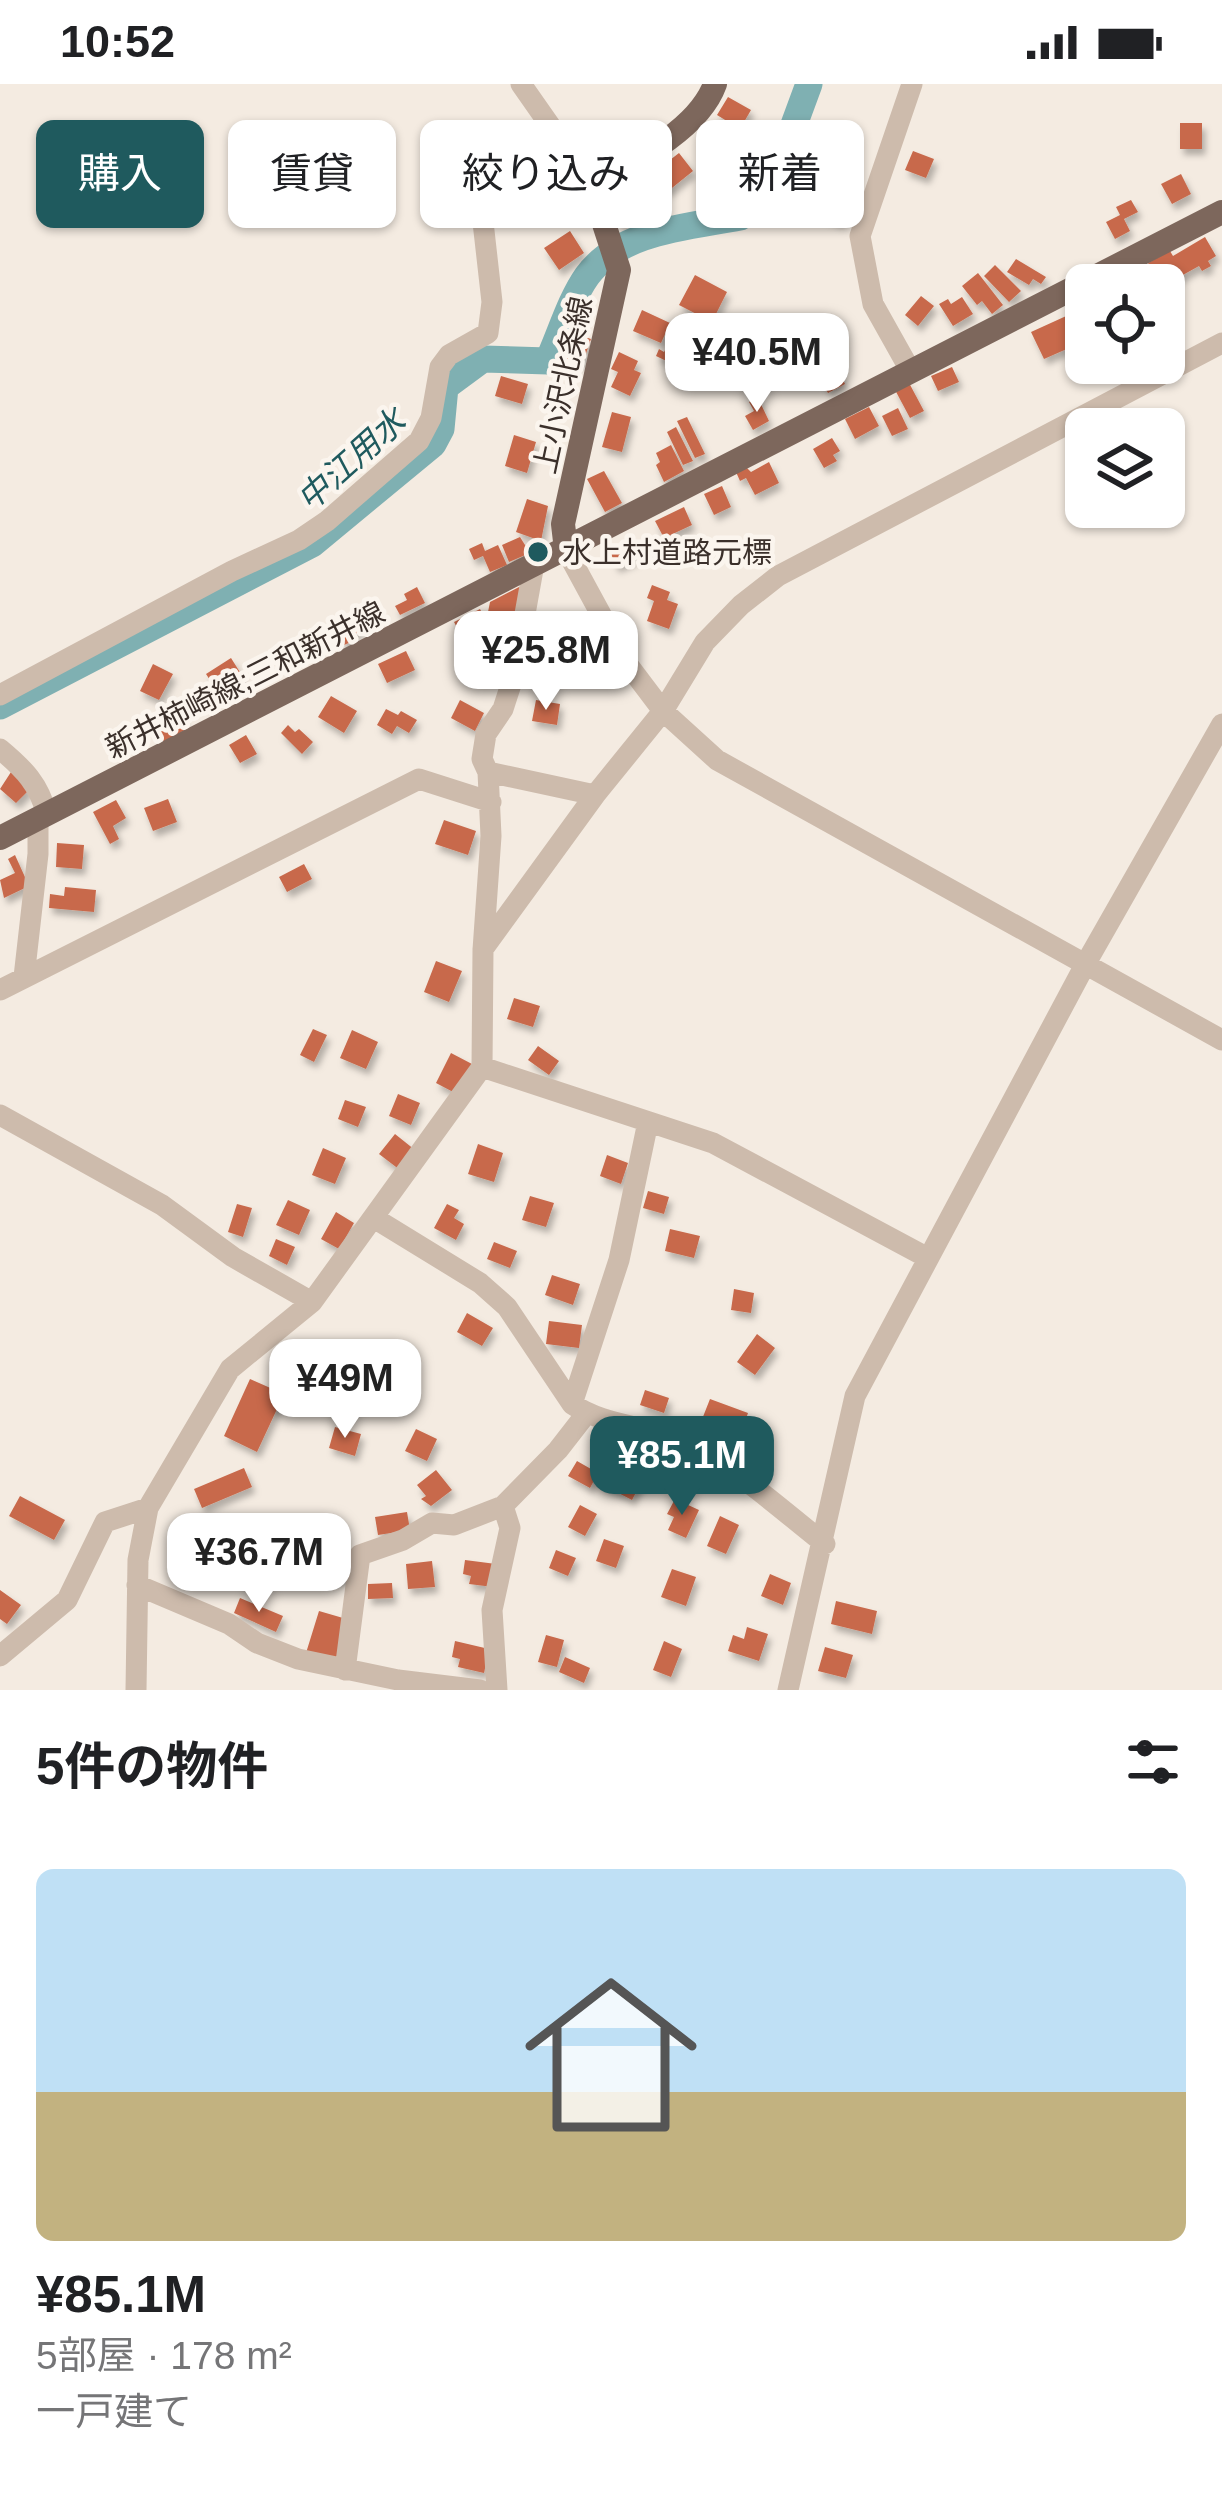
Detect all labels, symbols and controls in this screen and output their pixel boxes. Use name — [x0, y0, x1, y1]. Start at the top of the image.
text: 10:52 — [60, 16, 175, 67]
chip: 購入 — [36, 120, 204, 228]
chip: 賃貸 — [228, 120, 396, 228]
chip: 絞り込み — [420, 120, 672, 228]
chip: 新着 — [696, 120, 864, 228]
map controls — [1065, 264, 1185, 528]
button: locate — [1065, 264, 1185, 384]
street label: 上小沢北条線 — [528, 294, 598, 476]
pin: ¥40.5M — [659, 313, 855, 415]
text: ¥40.5M — [692, 330, 822, 373]
water label: 中江用水 — [290, 400, 415, 518]
button: layers — [1065, 408, 1185, 528]
place label: 水上村道路元標 — [562, 536, 772, 569]
marker: 水上村道路元標 — [525, 539, 551, 565]
street label: 新井柿崎線;三和新井線 — [100, 595, 390, 765]
pin: ¥25.8M — [448, 611, 644, 713]
text: ¥25.8M — [481, 628, 611, 671]
pin: ¥49M — [274, 1339, 416, 1441]
text: ¥49M — [296, 1356, 394, 1399]
pin: ¥85.1M — [584, 1416, 780, 1518]
text: ¥85.1M — [617, 1433, 747, 1476]
pin: ¥36.7M — [161, 1513, 357, 1615]
text: ¥36.7M — [194, 1530, 324, 1573]
icon: filters — [1120, 1729, 1186, 1795]
text: 5件の物件 — [36, 1738, 268, 1795]
icon: home — [503, 1947, 719, 2163]
text: ¥85.1M — [36, 2266, 206, 2323]
text: 5部屋 · 178 m² — [36, 2334, 292, 2377]
text: 一戸建て — [36, 2390, 192, 2433]

